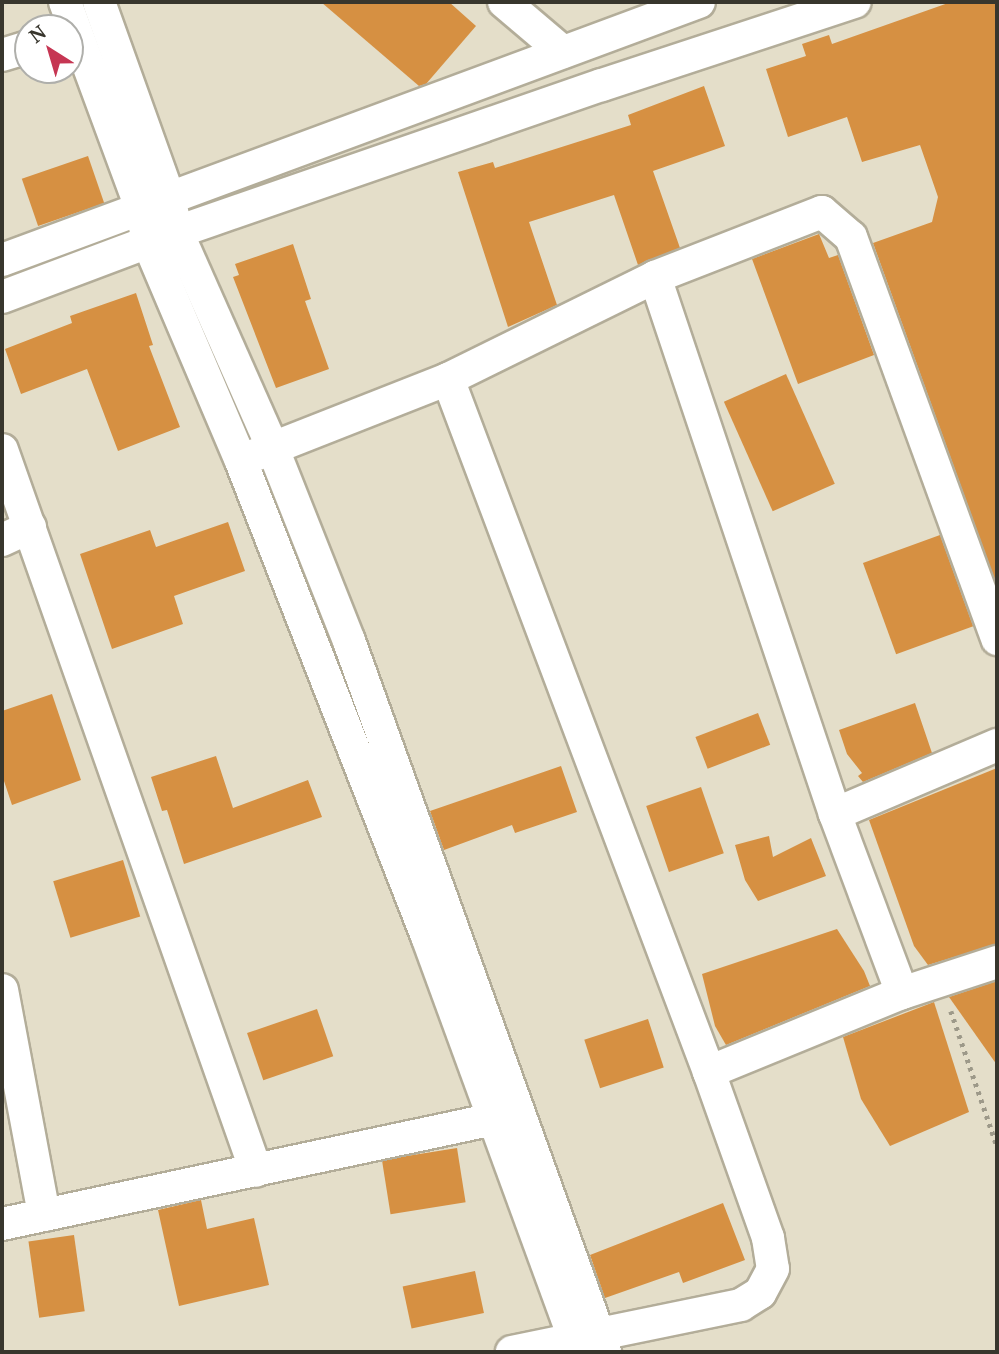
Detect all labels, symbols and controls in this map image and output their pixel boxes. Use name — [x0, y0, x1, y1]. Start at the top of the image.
north arrow — [14, 14, 84, 84]
text: N — [24, 19, 51, 49]

